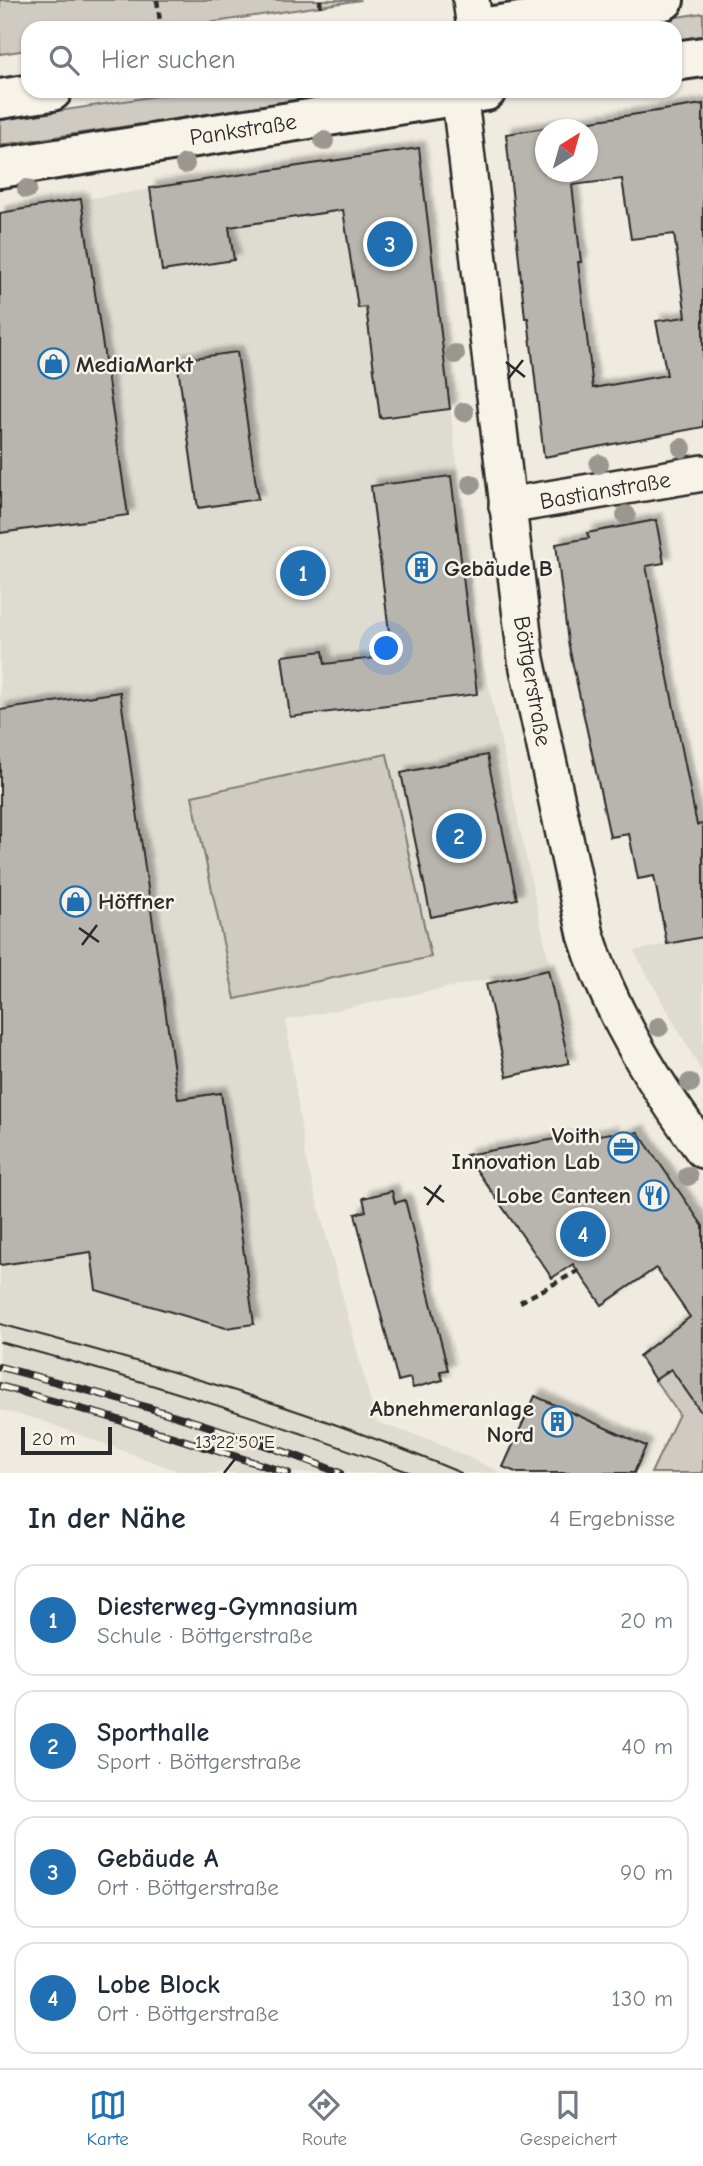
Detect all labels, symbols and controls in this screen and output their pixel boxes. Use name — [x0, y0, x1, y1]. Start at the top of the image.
search box — [21, 21, 682, 98]
icon: search — [45, 41, 83, 79]
text: Hier suchen — [101, 45, 236, 75]
street label: Pankstraße — [188, 108, 299, 151]
north arrow — [535, 119, 598, 182]
pin: 3 — [367, 218, 413, 270]
shop icon: MediaMarkt — [36, 347, 70, 381]
place label: MediaMarkt — [76, 351, 194, 378]
street label: Bastianstraße — [538, 466, 673, 515]
pin: 1 — [280, 547, 326, 599]
building icon: Gebäude B — [404, 551, 438, 585]
place label: Gebäude B — [444, 555, 553, 582]
street label: Böttgerstraße — [508, 614, 557, 748]
your location — [369, 631, 403, 665]
pin: 2 — [436, 810, 482, 862]
shop icon: Höffner — [58, 884, 92, 918]
place label: Höffner — [98, 888, 175, 915]
place label: Voith Innovation Lab — [452, 1122, 600, 1175]
office icon: Voith Innovation Lab — [606, 1131, 640, 1165]
restaurant icon: Lobe Canteen — [637, 1178, 671, 1212]
place label: Lobe Canteen — [496, 1182, 631, 1209]
pin: 4 — [560, 1208, 606, 1260]
place label: Abnehmeranlage Nord — [370, 1395, 534, 1448]
building icon: Abnehmeranlage Nord — [540, 1404, 574, 1438]
scale bar — [21, 1424, 112, 1456]
text: 20 m — [32, 1428, 76, 1450]
text: 13°22'50"E — [195, 1432, 275, 1453]
text: In der Nähe — [28, 1501, 186, 1536]
text: 4 Ergebnisse — [549, 1505, 675, 1532]
text: Diesterweg-Gymnasium — [97, 1592, 358, 1622]
text: 1 — [48, 1607, 58, 1634]
text: 20 m — [620, 1607, 673, 1634]
text: Schule · Böttgerstraße — [97, 1622, 313, 1649]
text: Sporthalle — [97, 1718, 209, 1748]
text: 2 — [47, 1733, 59, 1760]
text: 40 m — [621, 1733, 673, 1760]
text: Sport · Böttgerstraße — [97, 1748, 301, 1775]
text: Gebäude A — [97, 1844, 218, 1874]
text: 3 — [47, 1859, 59, 1886]
text: 90 m — [620, 1859, 673, 1886]
text: Ort · Böttgerstraße — [97, 1874, 279, 1901]
text: Lobe Block — [97, 1970, 220, 2000]
text: 4 — [48, 1985, 58, 2012]
text: 130 m — [612, 1985, 673, 2012]
text: Ort · Böttgerstraße — [97, 2000, 279, 2027]
tab: Karte — [86, 2086, 129, 2150]
tab: Route — [302, 2086, 347, 2150]
tab: Gespeichert — [520, 2086, 617, 2150]

